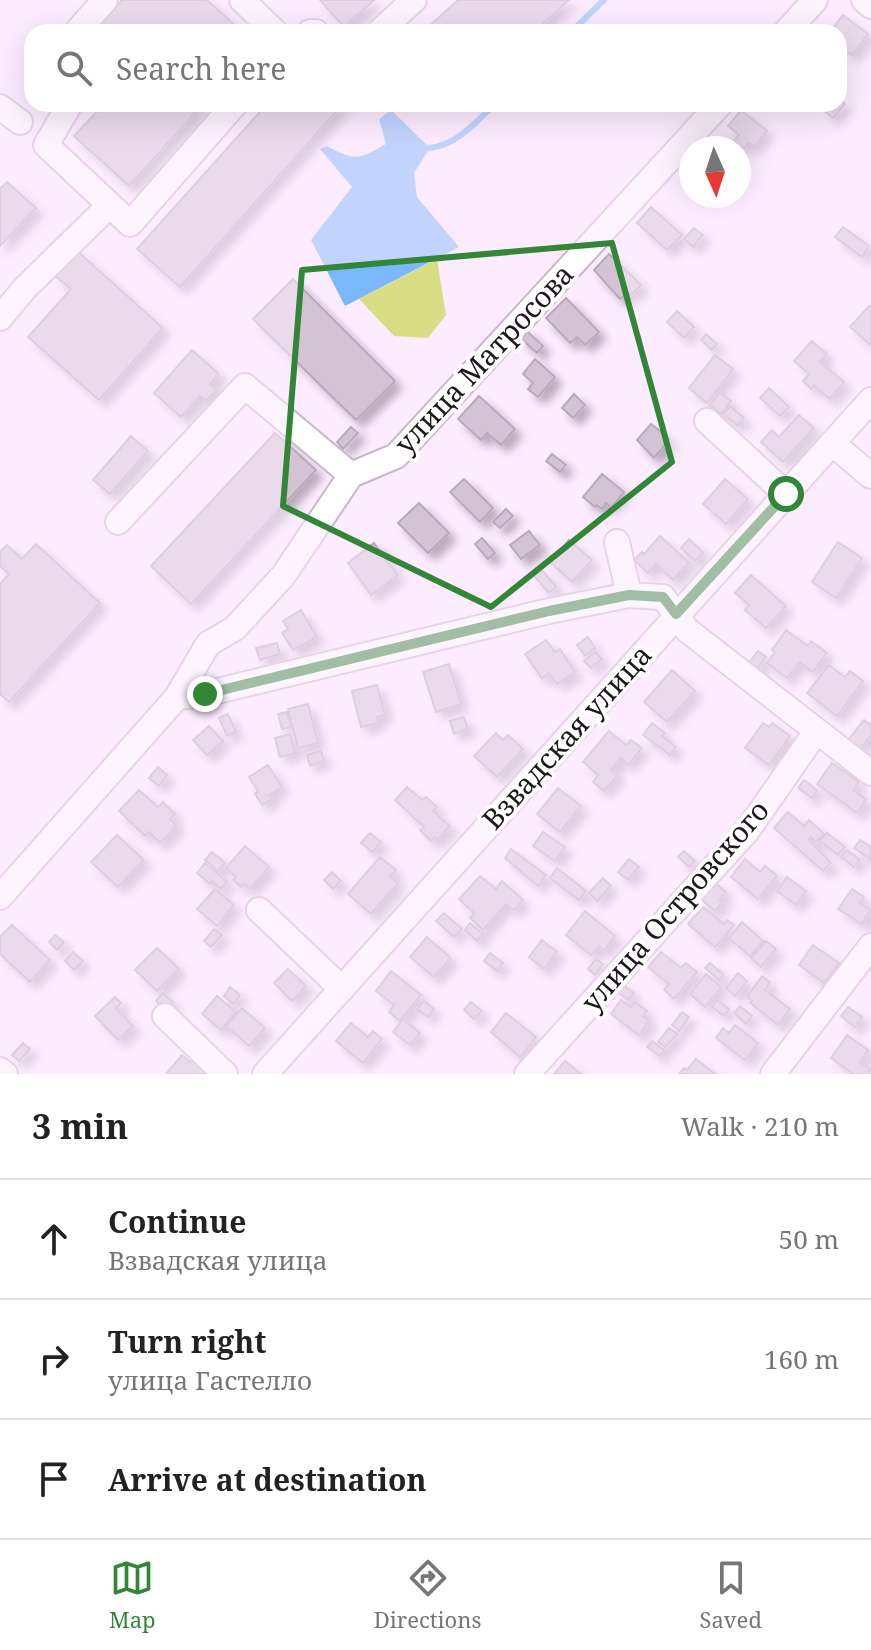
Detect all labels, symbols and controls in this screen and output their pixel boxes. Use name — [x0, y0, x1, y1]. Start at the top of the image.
search box — [24, 24, 847, 112]
icon: search — [52, 46, 96, 90]
text: Search here — [116, 48, 286, 89]
north arrow — [679, 136, 751, 208]
street label: улица Матросова — [385, 255, 581, 461]
route start — [768, 476, 804, 512]
street label: Взвадская улица — [473, 636, 659, 837]
route end — [187, 676, 223, 712]
street label: улица Островского — [572, 792, 777, 1019]
text: 3 min — [32, 1103, 128, 1149]
text: Walk · 210 m — [681, 1108, 839, 1144]
text: Continue — [108, 1201, 246, 1242]
icon: ahead — [32, 1217, 76, 1261]
text: 50 m — [779, 1221, 839, 1257]
text: Взвадская улица — [108, 1242, 328, 1278]
text: Turn right — [108, 1321, 266, 1362]
icon: right — [32, 1337, 76, 1381]
text: 160 m — [764, 1341, 839, 1377]
text: улица Гастелло — [108, 1362, 312, 1398]
icon: arrive — [32, 1457, 76, 1501]
text: Arrive at destination — [108, 1459, 427, 1500]
tab: Map — [109, 1556, 156, 1634]
tab: Directions — [374, 1556, 481, 1634]
tab: Saved — [700, 1556, 762, 1634]

